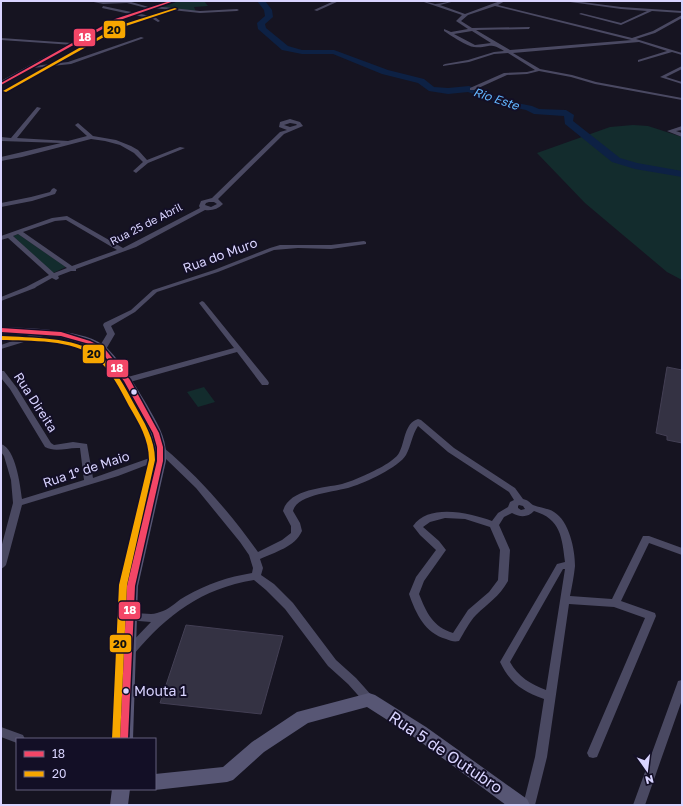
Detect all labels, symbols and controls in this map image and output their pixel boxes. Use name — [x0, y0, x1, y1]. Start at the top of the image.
line badge: 20 — [103, 20, 126, 39]
text: 20 — [107, 23, 121, 36]
line badge: 18 — [73, 28, 96, 47]
text: 18 — [79, 30, 91, 43]
water label: Rio Este — [471, 84, 522, 113]
street label: Rua 25 de Abril — [108, 200, 184, 247]
street label: Rua do Muro — [181, 234, 260, 276]
line badge: 20 — [82, 344, 105, 364]
text: 20 — [87, 347, 101, 360]
line badge: 18 — [106, 359, 129, 378]
text: 18 — [111, 361, 123, 374]
street label: Rua Direita — [11, 369, 61, 435]
unlabelled marker — [129, 387, 139, 397]
street label: Rua 1º de Maio — [41, 447, 132, 491]
line badge: 18 — [118, 601, 141, 620]
text: 18 — [124, 603, 136, 616]
line badge: 20 — [109, 634, 132, 653]
text: 20 — [113, 637, 127, 650]
place label: Mouta 1 — [134, 682, 187, 699]
marker: Mouta 1 — [121, 686, 131, 696]
street label: Rua 5 de Outubro — [385, 707, 507, 797]
legend — [16, 738, 156, 790]
text: 18 — [52, 746, 65, 761]
north arrow — [627, 750, 667, 790]
text: 20 — [52, 766, 66, 781]
text: N — [644, 773, 655, 788]

